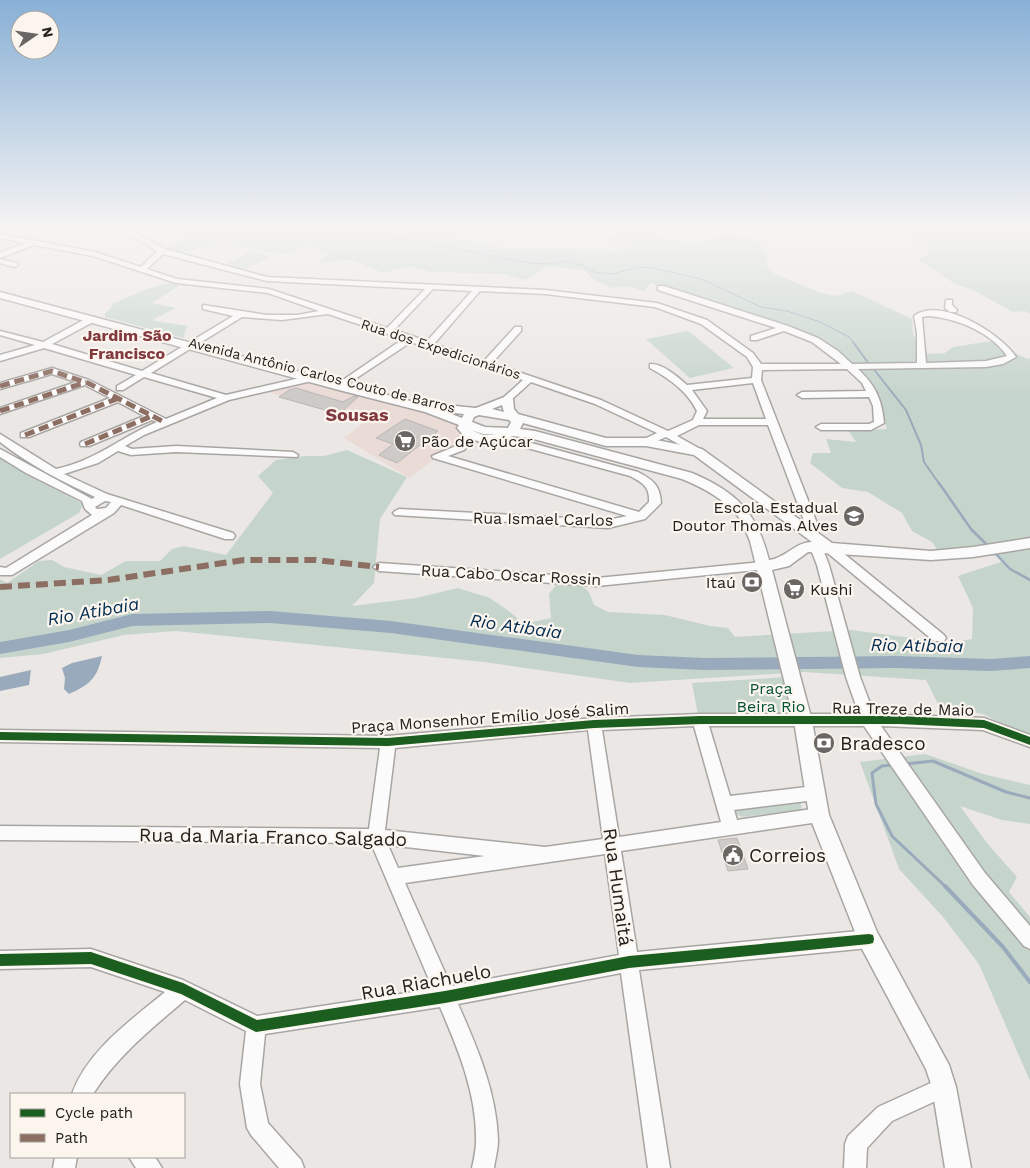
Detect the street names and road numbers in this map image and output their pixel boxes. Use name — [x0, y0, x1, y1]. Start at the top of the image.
street label: Rua dos Expedicionários — [359, 316, 523, 382]
street label: Avenida Antônio Carlos Couto de Barros — [187, 334, 457, 416]
street label: Rua Ismael Carlos — [473, 508, 613, 530]
street label: Rua Cabo Oscar Rossin — [420, 561, 602, 589]
street label: Rua Treze de Maio — [832, 698, 974, 720]
street label: Praça Monsenhor Emílio José Salim — [350, 699, 630, 737]
street label: Rua da Maria Franco Salgado — [139, 823, 407, 851]
street label: Rua Humaitá — [598, 826, 638, 948]
street label: Rua Riachuelo — [359, 959, 493, 1005]

